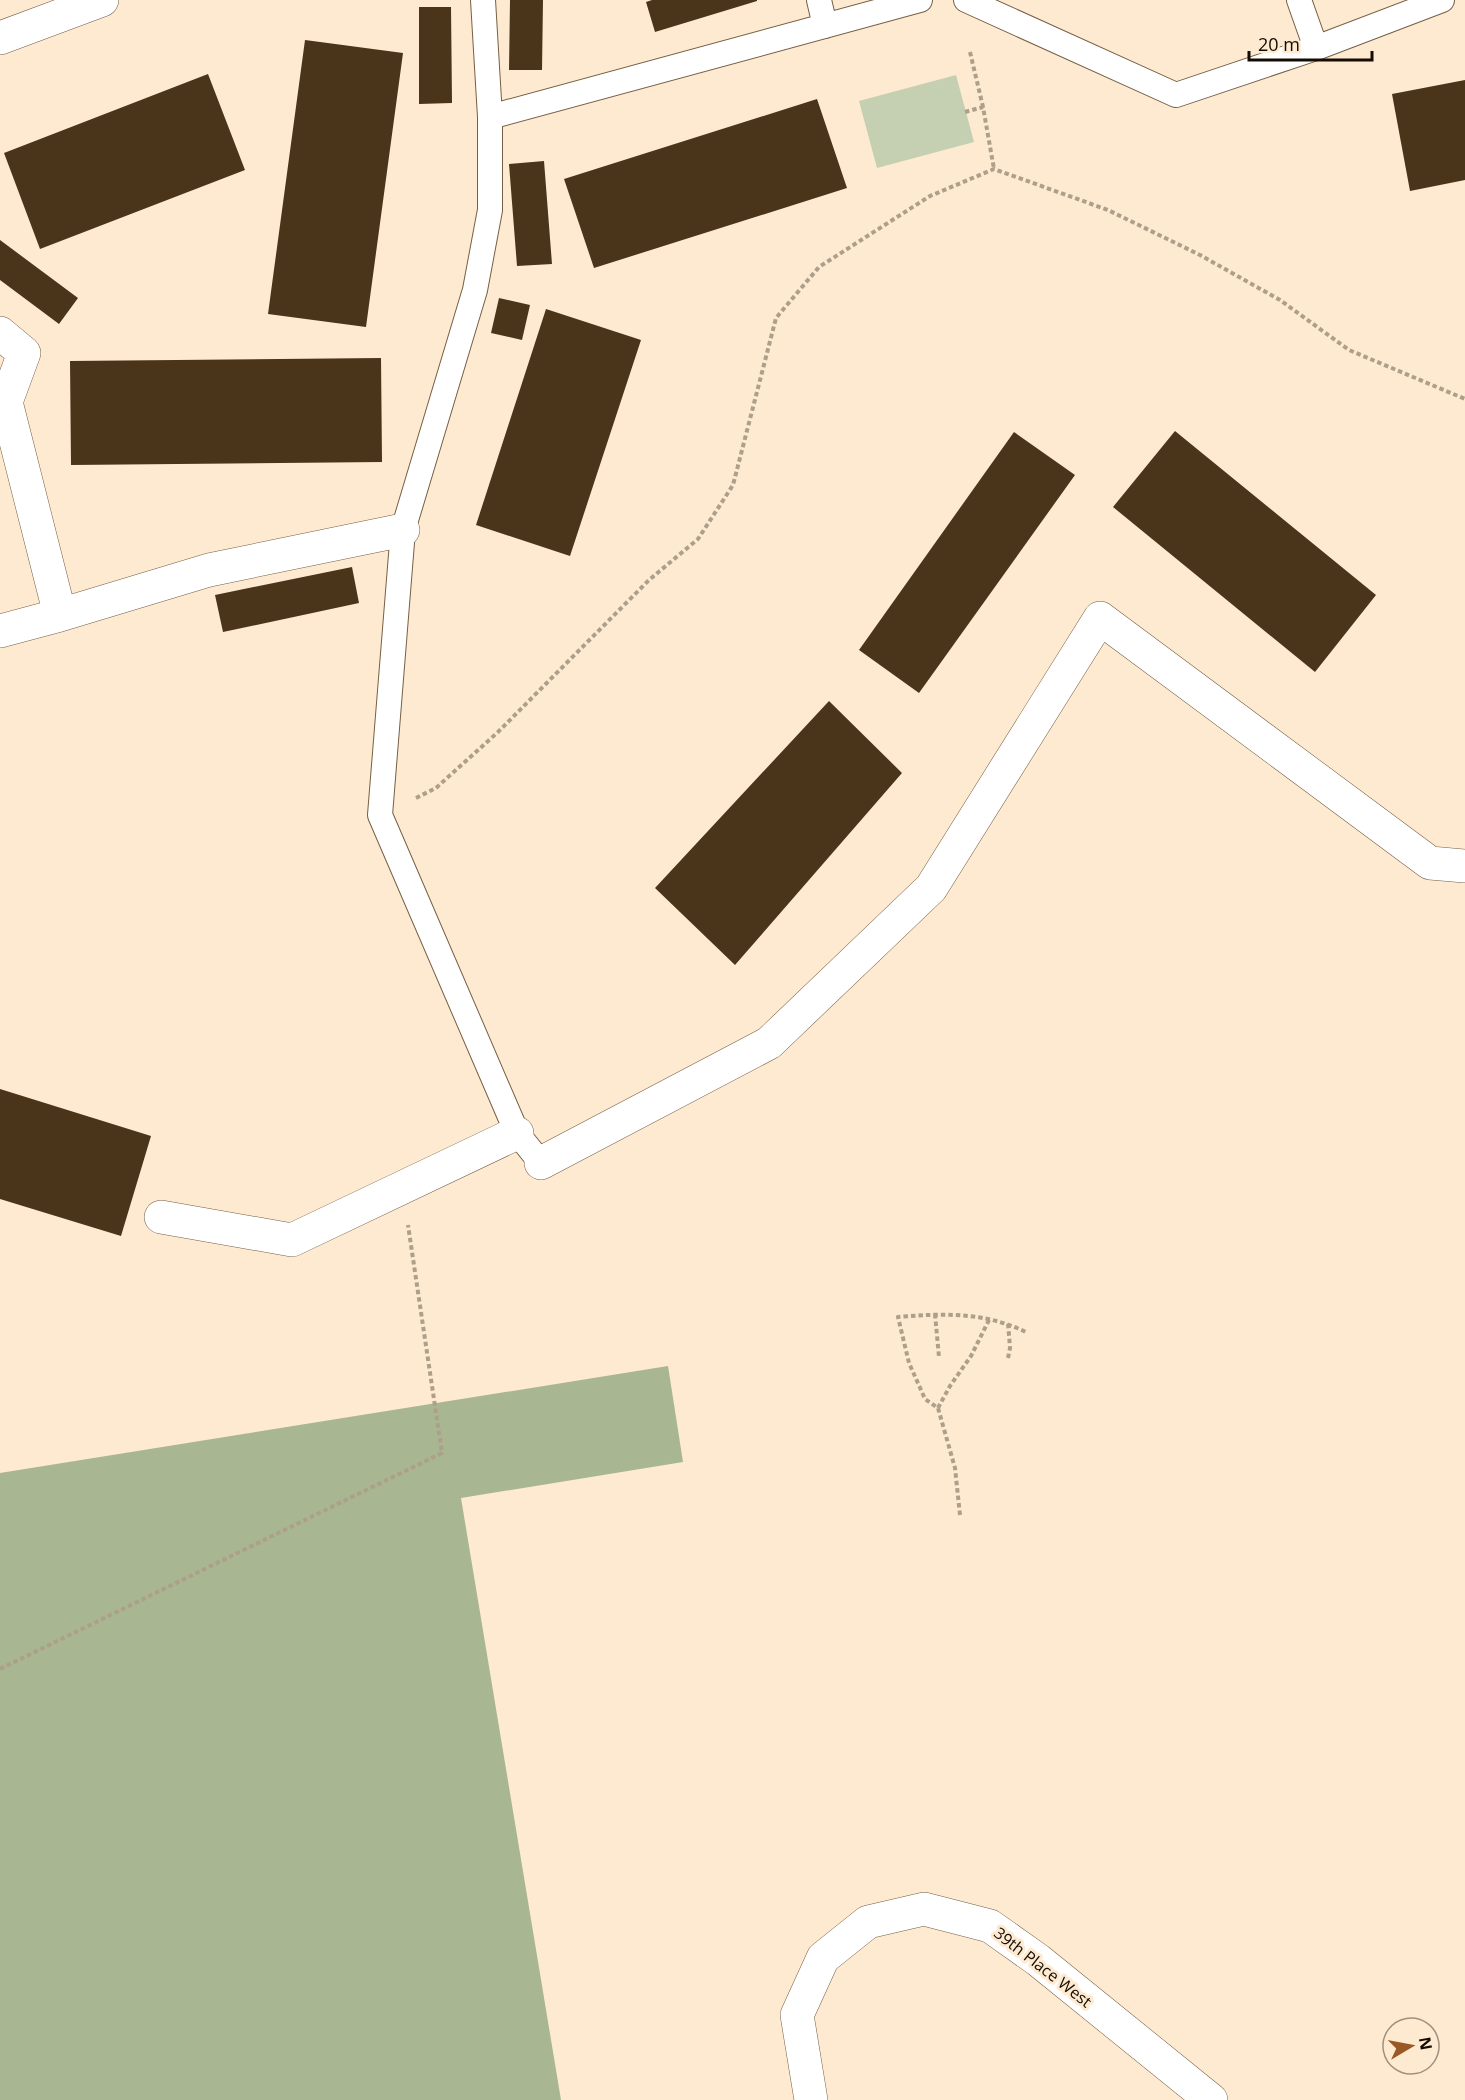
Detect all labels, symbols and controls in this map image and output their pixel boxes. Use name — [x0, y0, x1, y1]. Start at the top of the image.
scale bar — [1249, 24, 1372, 62]
text: 20 m — [1258, 32, 1300, 56]
street label: 39th Place West — [990, 1922, 1097, 2012]
north arrow — [1381, 2016, 1441, 2076]
text: N — [1414, 2035, 1438, 2052]

